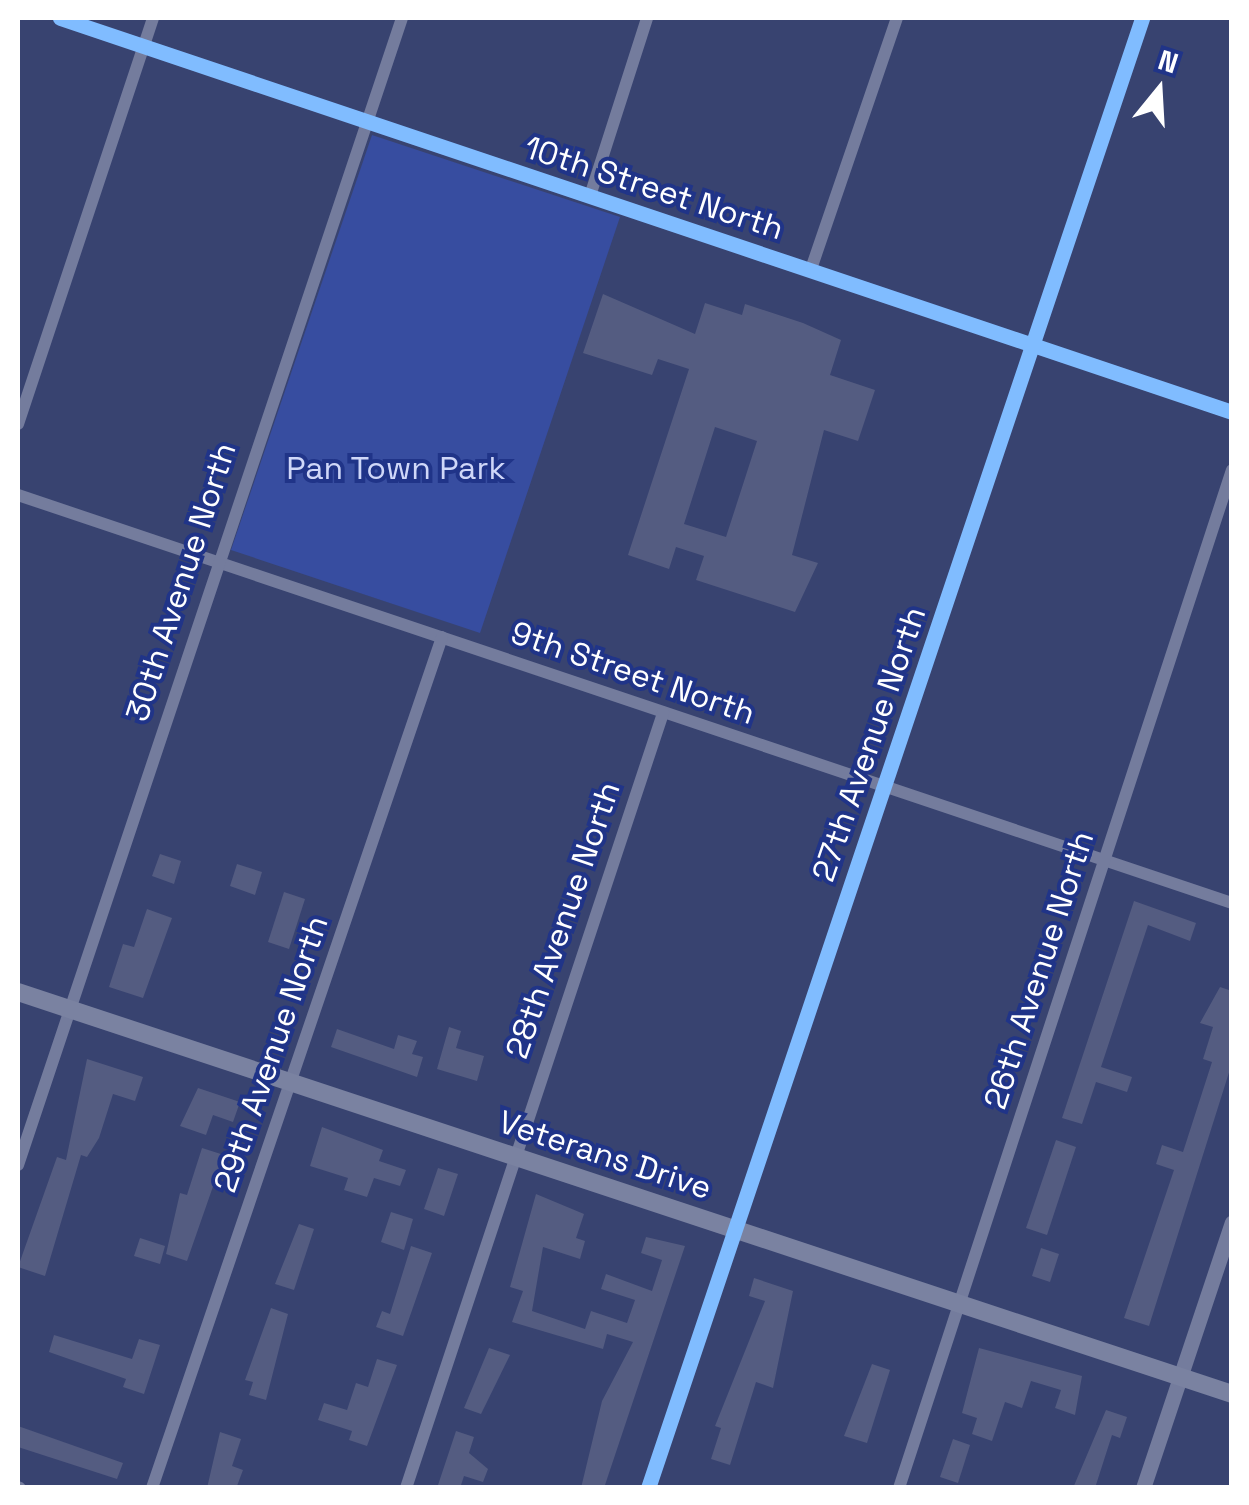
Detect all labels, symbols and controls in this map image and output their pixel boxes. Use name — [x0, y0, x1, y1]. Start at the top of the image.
north arrow — [1109, 40, 1209, 140]
text: N — [1154, 41, 1183, 81]
street label: 10th Street North — [520, 128, 788, 248]
street label: 30th Avenue North — [118, 438, 244, 726]
park label: Pan Town Park — [286, 449, 506, 487]
street label: 27th Avenue North — [804, 601, 934, 887]
street label: 9th Street North — [506, 613, 760, 733]
street label: 28th Avenue North — [498, 776, 628, 1064]
street label: 26th Avenue North — [976, 826, 1102, 1114]
street label: 29th Avenue North — [206, 911, 336, 1197]
street label: Veterans Drive — [494, 1103, 716, 1207]

